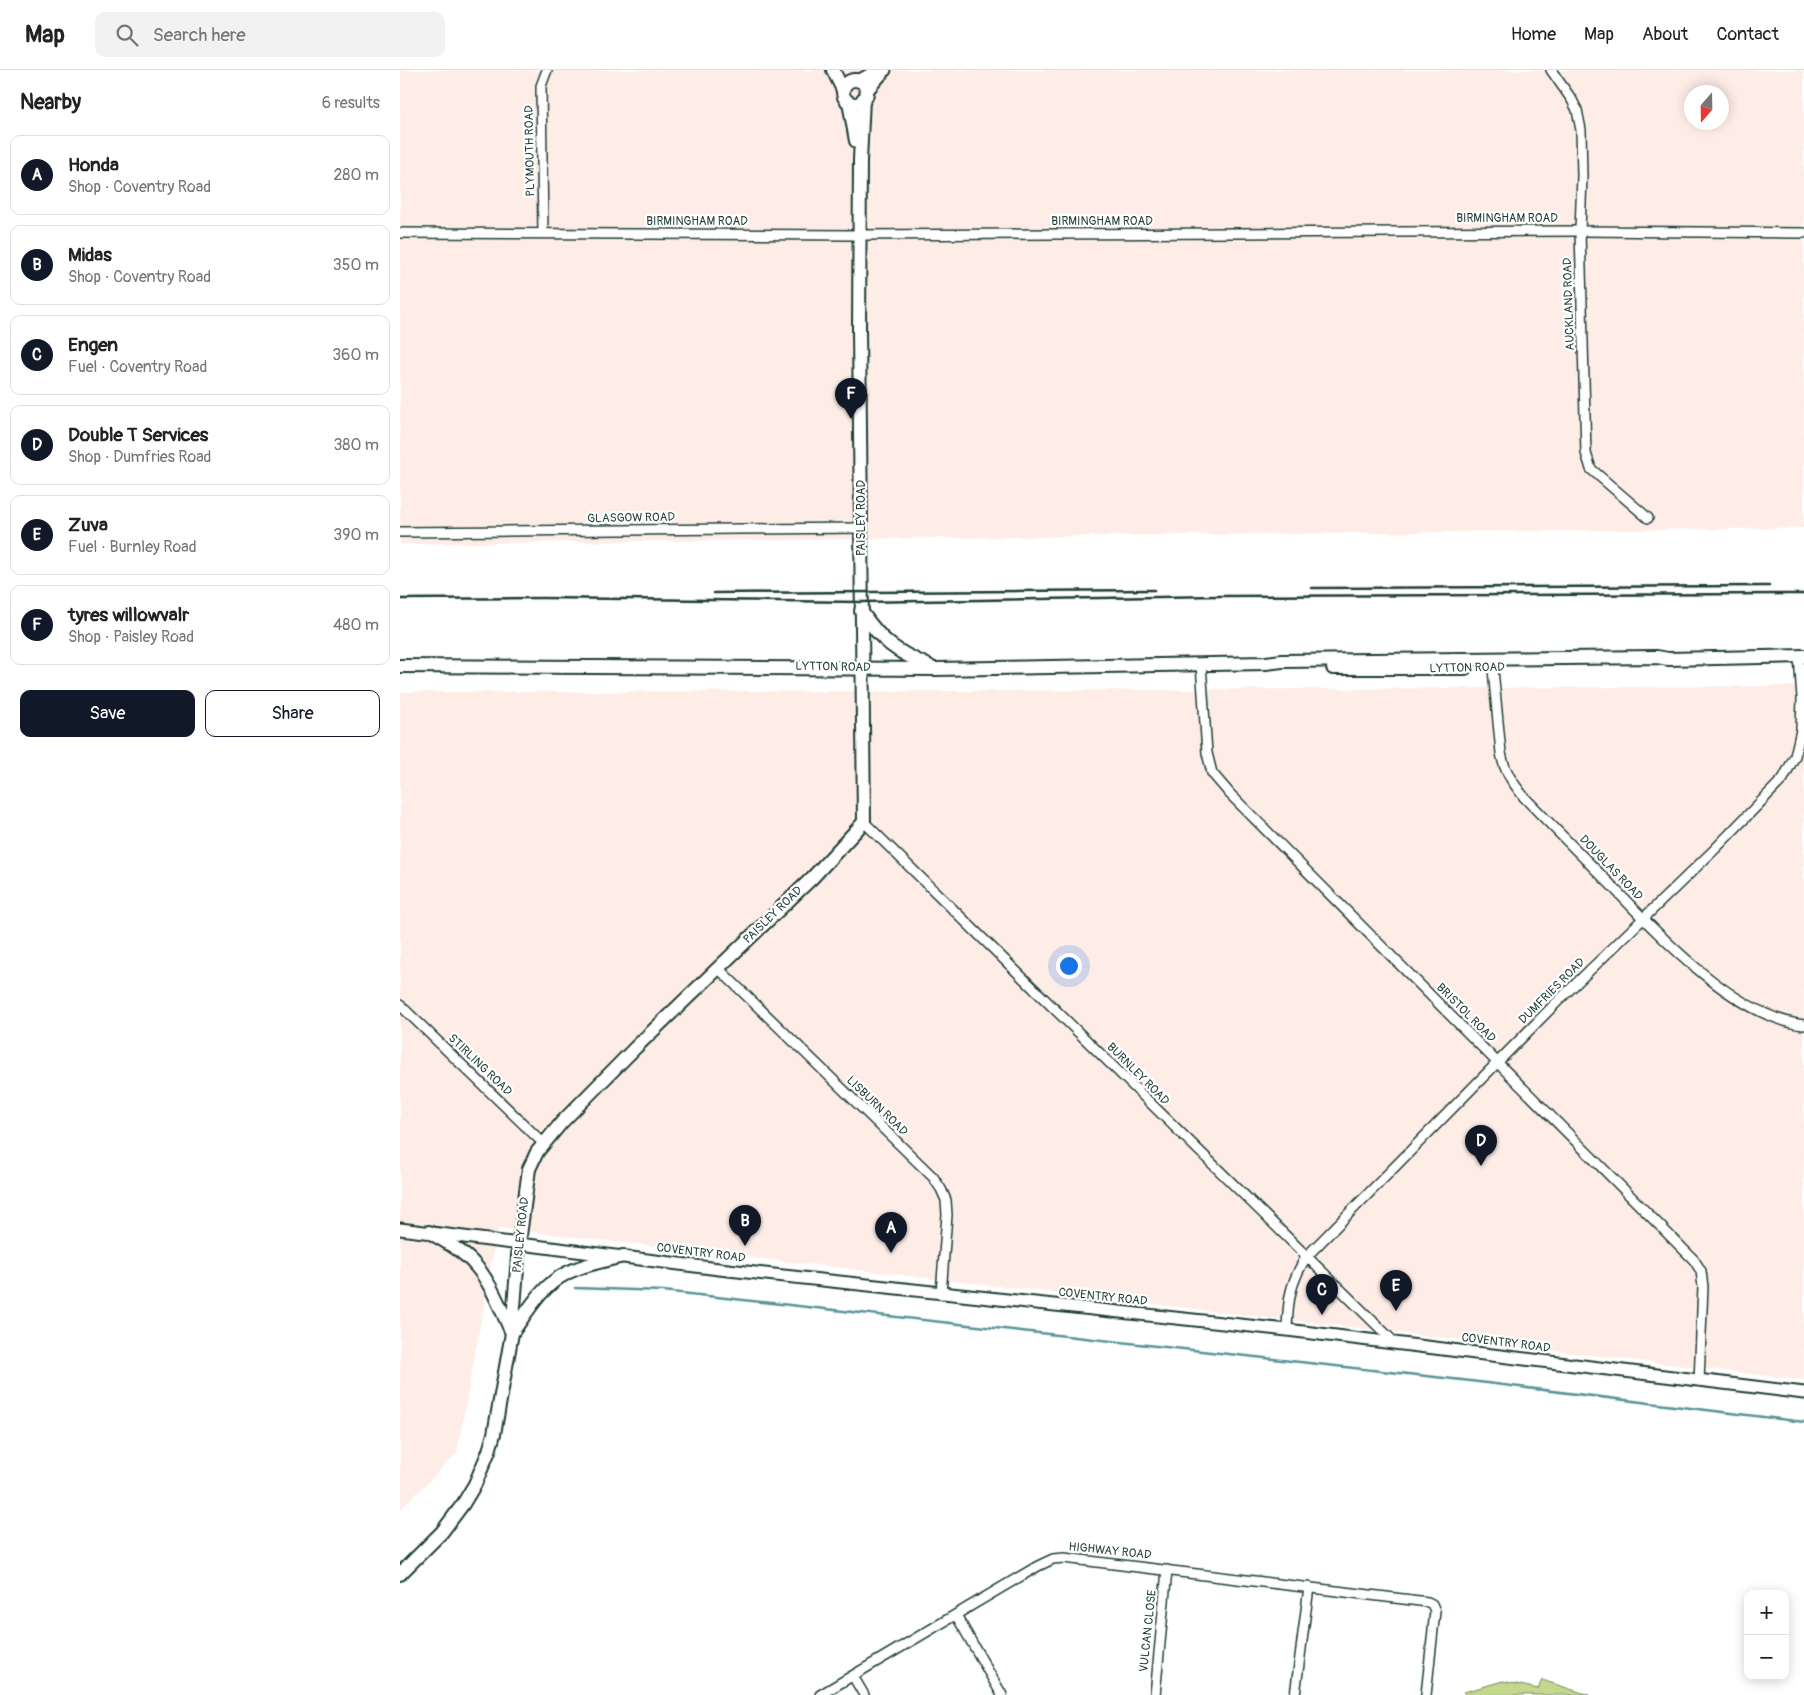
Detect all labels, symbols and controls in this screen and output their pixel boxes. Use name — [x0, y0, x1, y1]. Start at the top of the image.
search box — [95, 12, 445, 57]
text: Map — [25, 20, 65, 49]
icon: search — [113, 21, 141, 49]
text: Search here — [153, 23, 246, 47]
text: Home — [1511, 23, 1556, 46]
text: Map — [1584, 23, 1614, 46]
text: About — [1642, 23, 1688, 46]
text: Contact — [1716, 23, 1779, 46]
north arrow — [1684, 85, 1729, 130]
text: Nearby — [20, 89, 81, 116]
text: 6 results — [322, 93, 380, 113]
street label: PLYMOUTH ROAD — [522, 105, 538, 197]
text: Honda — [68, 153, 119, 177]
text: A — [32, 165, 42, 185]
text: 280 m — [333, 165, 379, 185]
text: Shop · Coventry Road — [68, 177, 211, 197]
street label: BIRMINGHAM ROAD — [1456, 211, 1558, 226]
street label: BIRMINGHAM ROAD — [646, 214, 748, 229]
street label: BIRMINGHAM ROAD — [1051, 214, 1153, 229]
text: Midas — [68, 243, 112, 267]
text: B — [32, 255, 42, 275]
text: 350 m — [333, 255, 379, 275]
street label: AUCKLAND ROAD — [1560, 257, 1578, 351]
text: Shop · Coventry Road — [68, 267, 211, 287]
text: Engen — [68, 333, 118, 357]
text: C — [32, 345, 42, 365]
text: 360 m — [332, 345, 379, 365]
text: Fuel · Coventry Road — [68, 357, 207, 377]
pin: F — [835, 378, 867, 419]
text: Double T Services — [68, 423, 208, 447]
text: D — [32, 435, 42, 455]
text: 380 m — [333, 435, 379, 455]
text: Shop · Dumfries Road — [68, 447, 211, 467]
street label: PAISLEY ROAD — [854, 480, 869, 556]
street label: GLASGOW ROAD — [587, 510, 676, 526]
text: Zuva — [68, 513, 108, 537]
text: E — [33, 525, 41, 545]
text: 390 m — [333, 525, 379, 545]
text: Fuel · Burnley Road — [68, 537, 197, 557]
text: tyres willowvalr — [68, 603, 189, 627]
text: F — [32, 615, 42, 635]
text: 480 m — [333, 615, 379, 635]
text: Shop · Paisley Road — [68, 627, 194, 647]
street label: LYTTON ROAD — [795, 659, 871, 675]
street label: LYTTON ROAD — [1429, 660, 1505, 676]
button: Save — [20, 690, 195, 737]
button: Share — [205, 690, 380, 737]
street label: DOUGLAS ROAD — [1576, 832, 1646, 904]
street label: PAISLEY ROAD — [740, 883, 806, 947]
your location — [1056, 953, 1082, 979]
street label: DUMFRIES ROAD — [1516, 954, 1589, 1027]
street label: BRISTOL ROAD — [1433, 980, 1499, 1046]
street label: STIRLING ROAD — [445, 1031, 515, 1099]
street label: BURNLEY ROAD — [1104, 1040, 1173, 1109]
street label: LISBURN ROAD — [843, 1073, 911, 1139]
pin: D — [1465, 1125, 1497, 1166]
street label: PAISLEY ROAD — [510, 1196, 532, 1274]
pin: B — [729, 1205, 761, 1246]
pin: A — [875, 1212, 907, 1253]
street label: COVENTRY ROAD — [656, 1240, 747, 1266]
pin: E — [1380, 1270, 1412, 1311]
pin: C — [1306, 1274, 1338, 1315]
street label: COVENTRY ROAD — [1058, 1285, 1149, 1309]
street label: COVENTRY ROAD — [1461, 1330, 1552, 1356]
street label: HIGHWAY ROAD — [1068, 1539, 1153, 1563]
street label: VULCAN CLOSE — [1136, 1589, 1160, 1673]
map controls — [1744, 1590, 1789, 1680]
button: + — [1744, 1590, 1789, 1635]
button: − — [1744, 1635, 1789, 1680]

